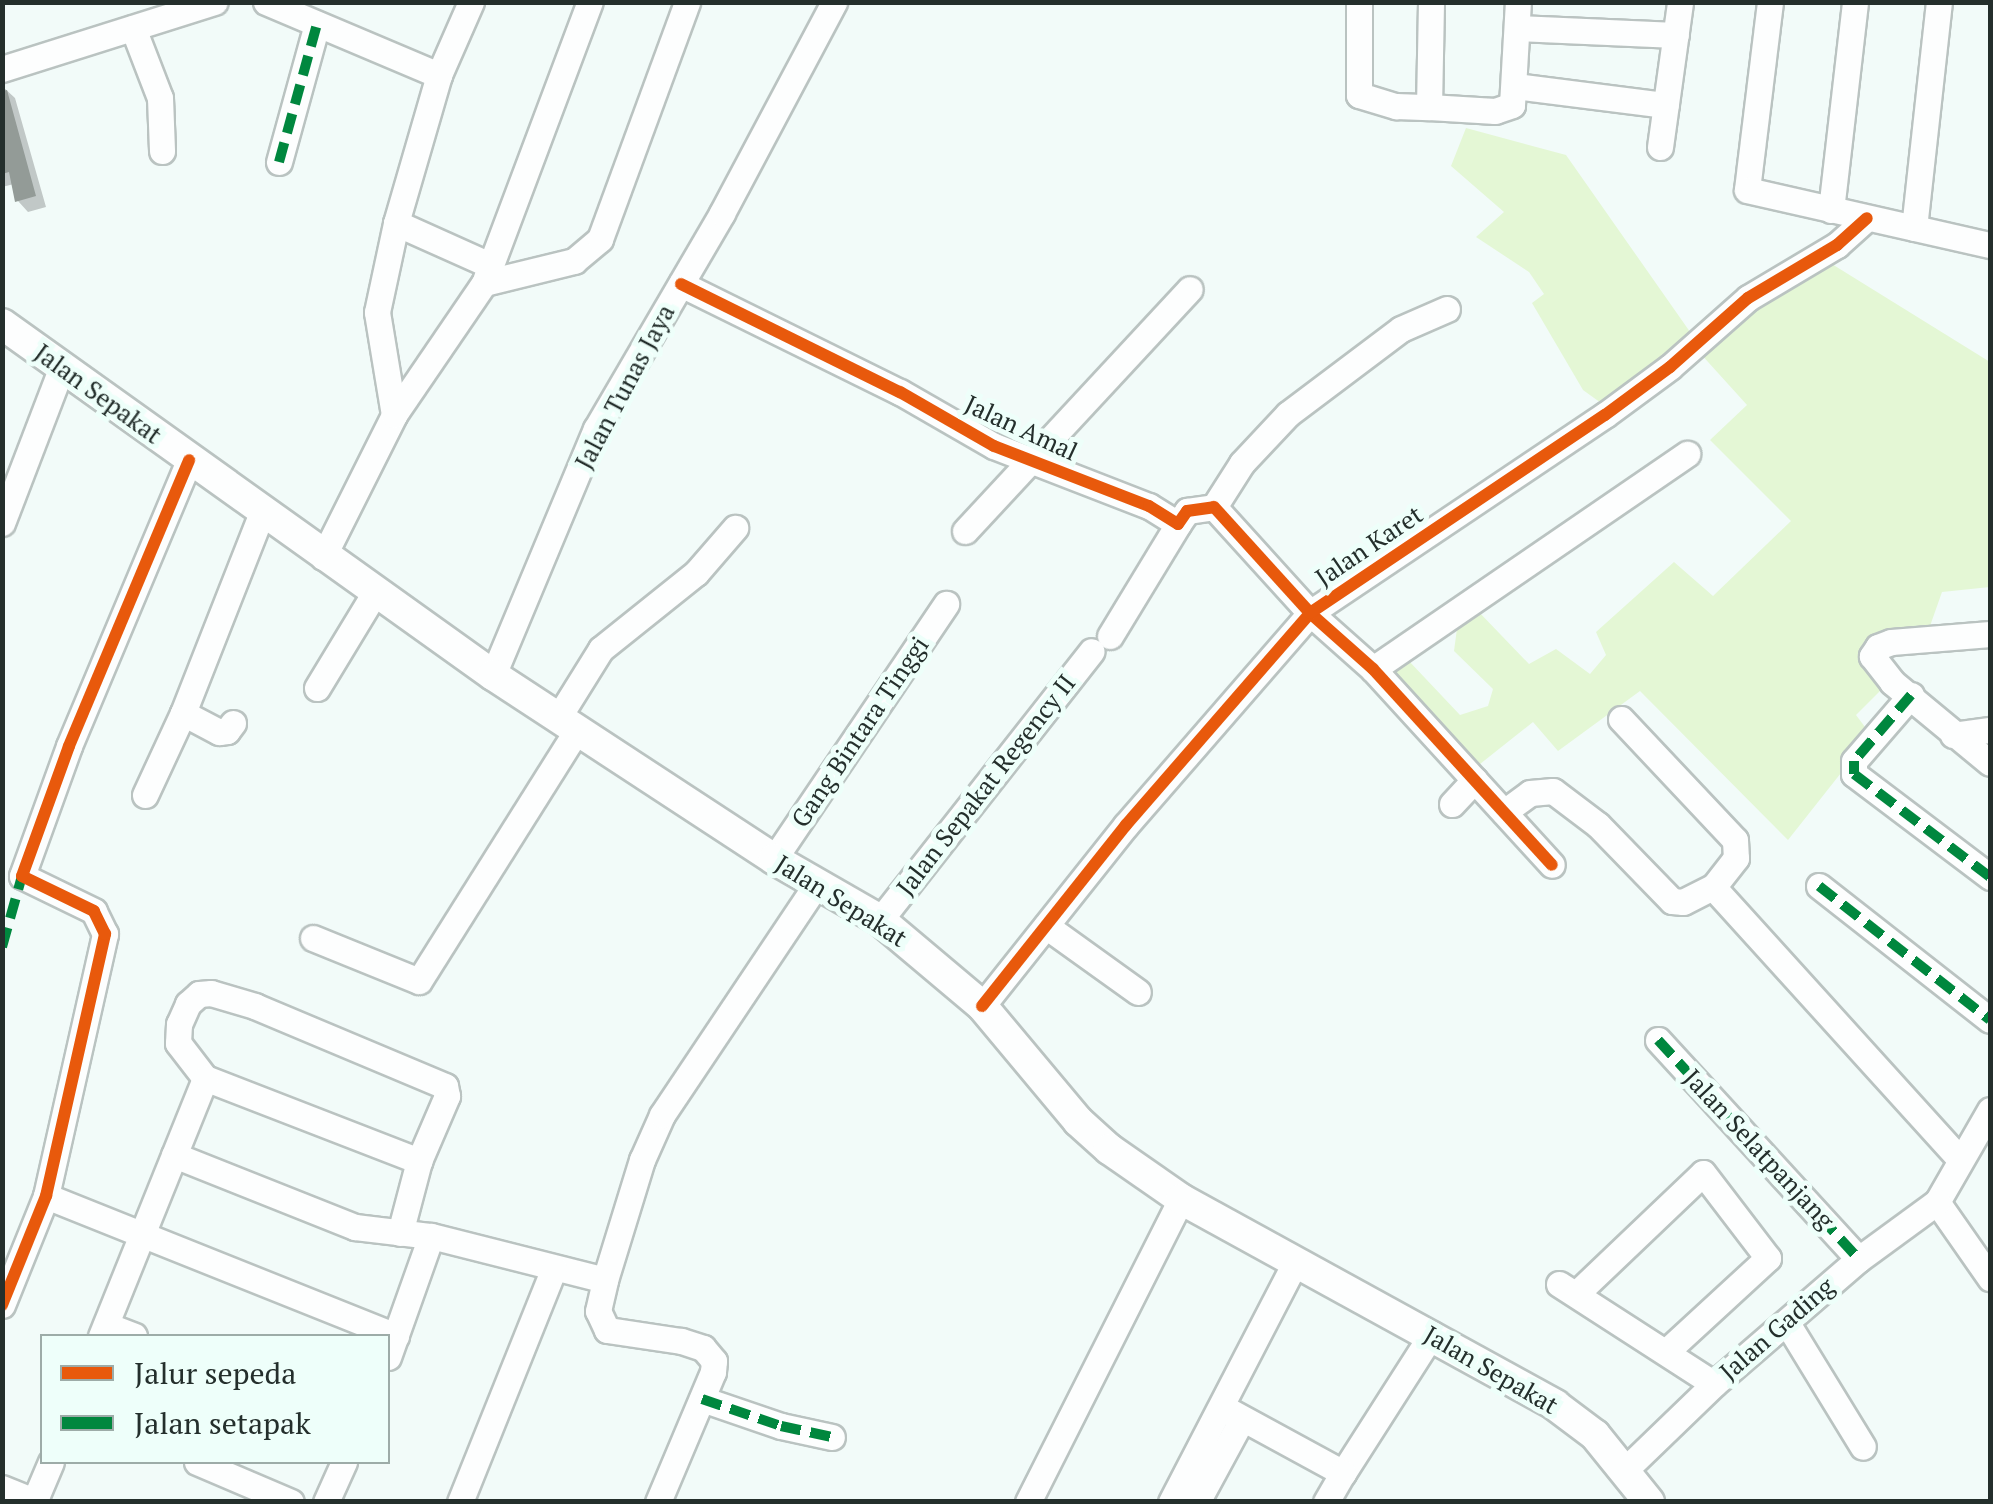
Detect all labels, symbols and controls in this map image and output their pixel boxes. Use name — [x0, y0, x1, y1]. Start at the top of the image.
street label: Jalan Tunas Jaya — [569, 300, 681, 474]
street label: Jalan Sepakat — [29, 338, 167, 450]
street label: Jalan Amal — [960, 389, 1082, 467]
street label: Jalan Karet — [1310, 499, 1428, 593]
street label: Gang Bintara Tinggi — [785, 631, 935, 833]
street label: Jalan Sepakat Regency II — [890, 668, 1082, 902]
street label: Jalan Sepakat — [770, 849, 912, 953]
street label: Jalan Selatpanjang — [1677, 1063, 1841, 1235]
street label: Jalan Gading — [1714, 1271, 1840, 1387]
street label: Jalan Sepakat — [1419, 1320, 1563, 1420]
legend — [40, 1334, 390, 1464]
text: Jalur sepeda — [134, 1353, 296, 1393]
text: Jalan setapak — [134, 1403, 311, 1443]

